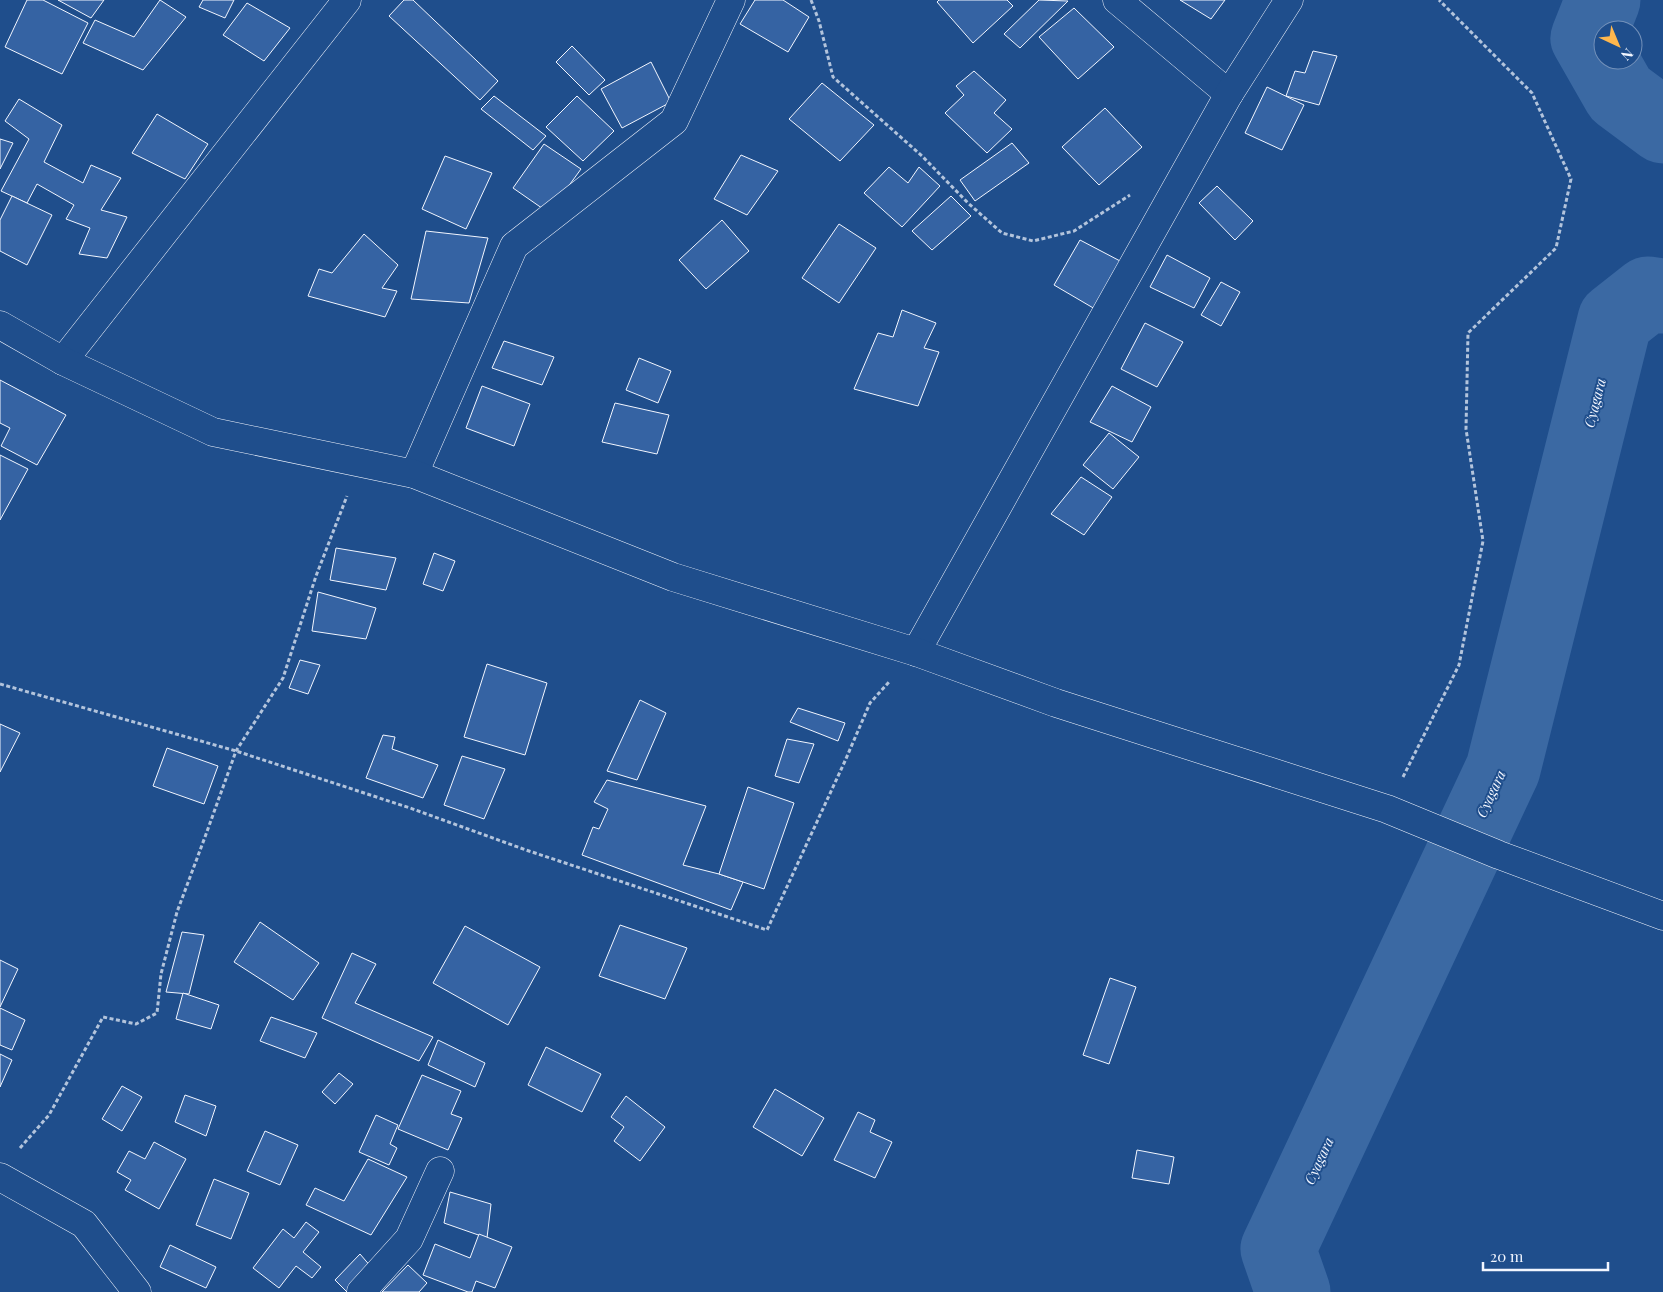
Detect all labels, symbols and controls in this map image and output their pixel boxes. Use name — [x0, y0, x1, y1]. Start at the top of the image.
north arrow — [1593, 20, 1643, 70]
text: N — [1617, 44, 1638, 65]
water label: Cyagara — [1579, 376, 1610, 429]
water label: Cyagara — [1471, 767, 1510, 820]
water label: Cyagara — [1299, 1134, 1338, 1187]
scale bar — [1483, 1240, 1608, 1272]
text: 20 m — [1490, 1246, 1524, 1266]

